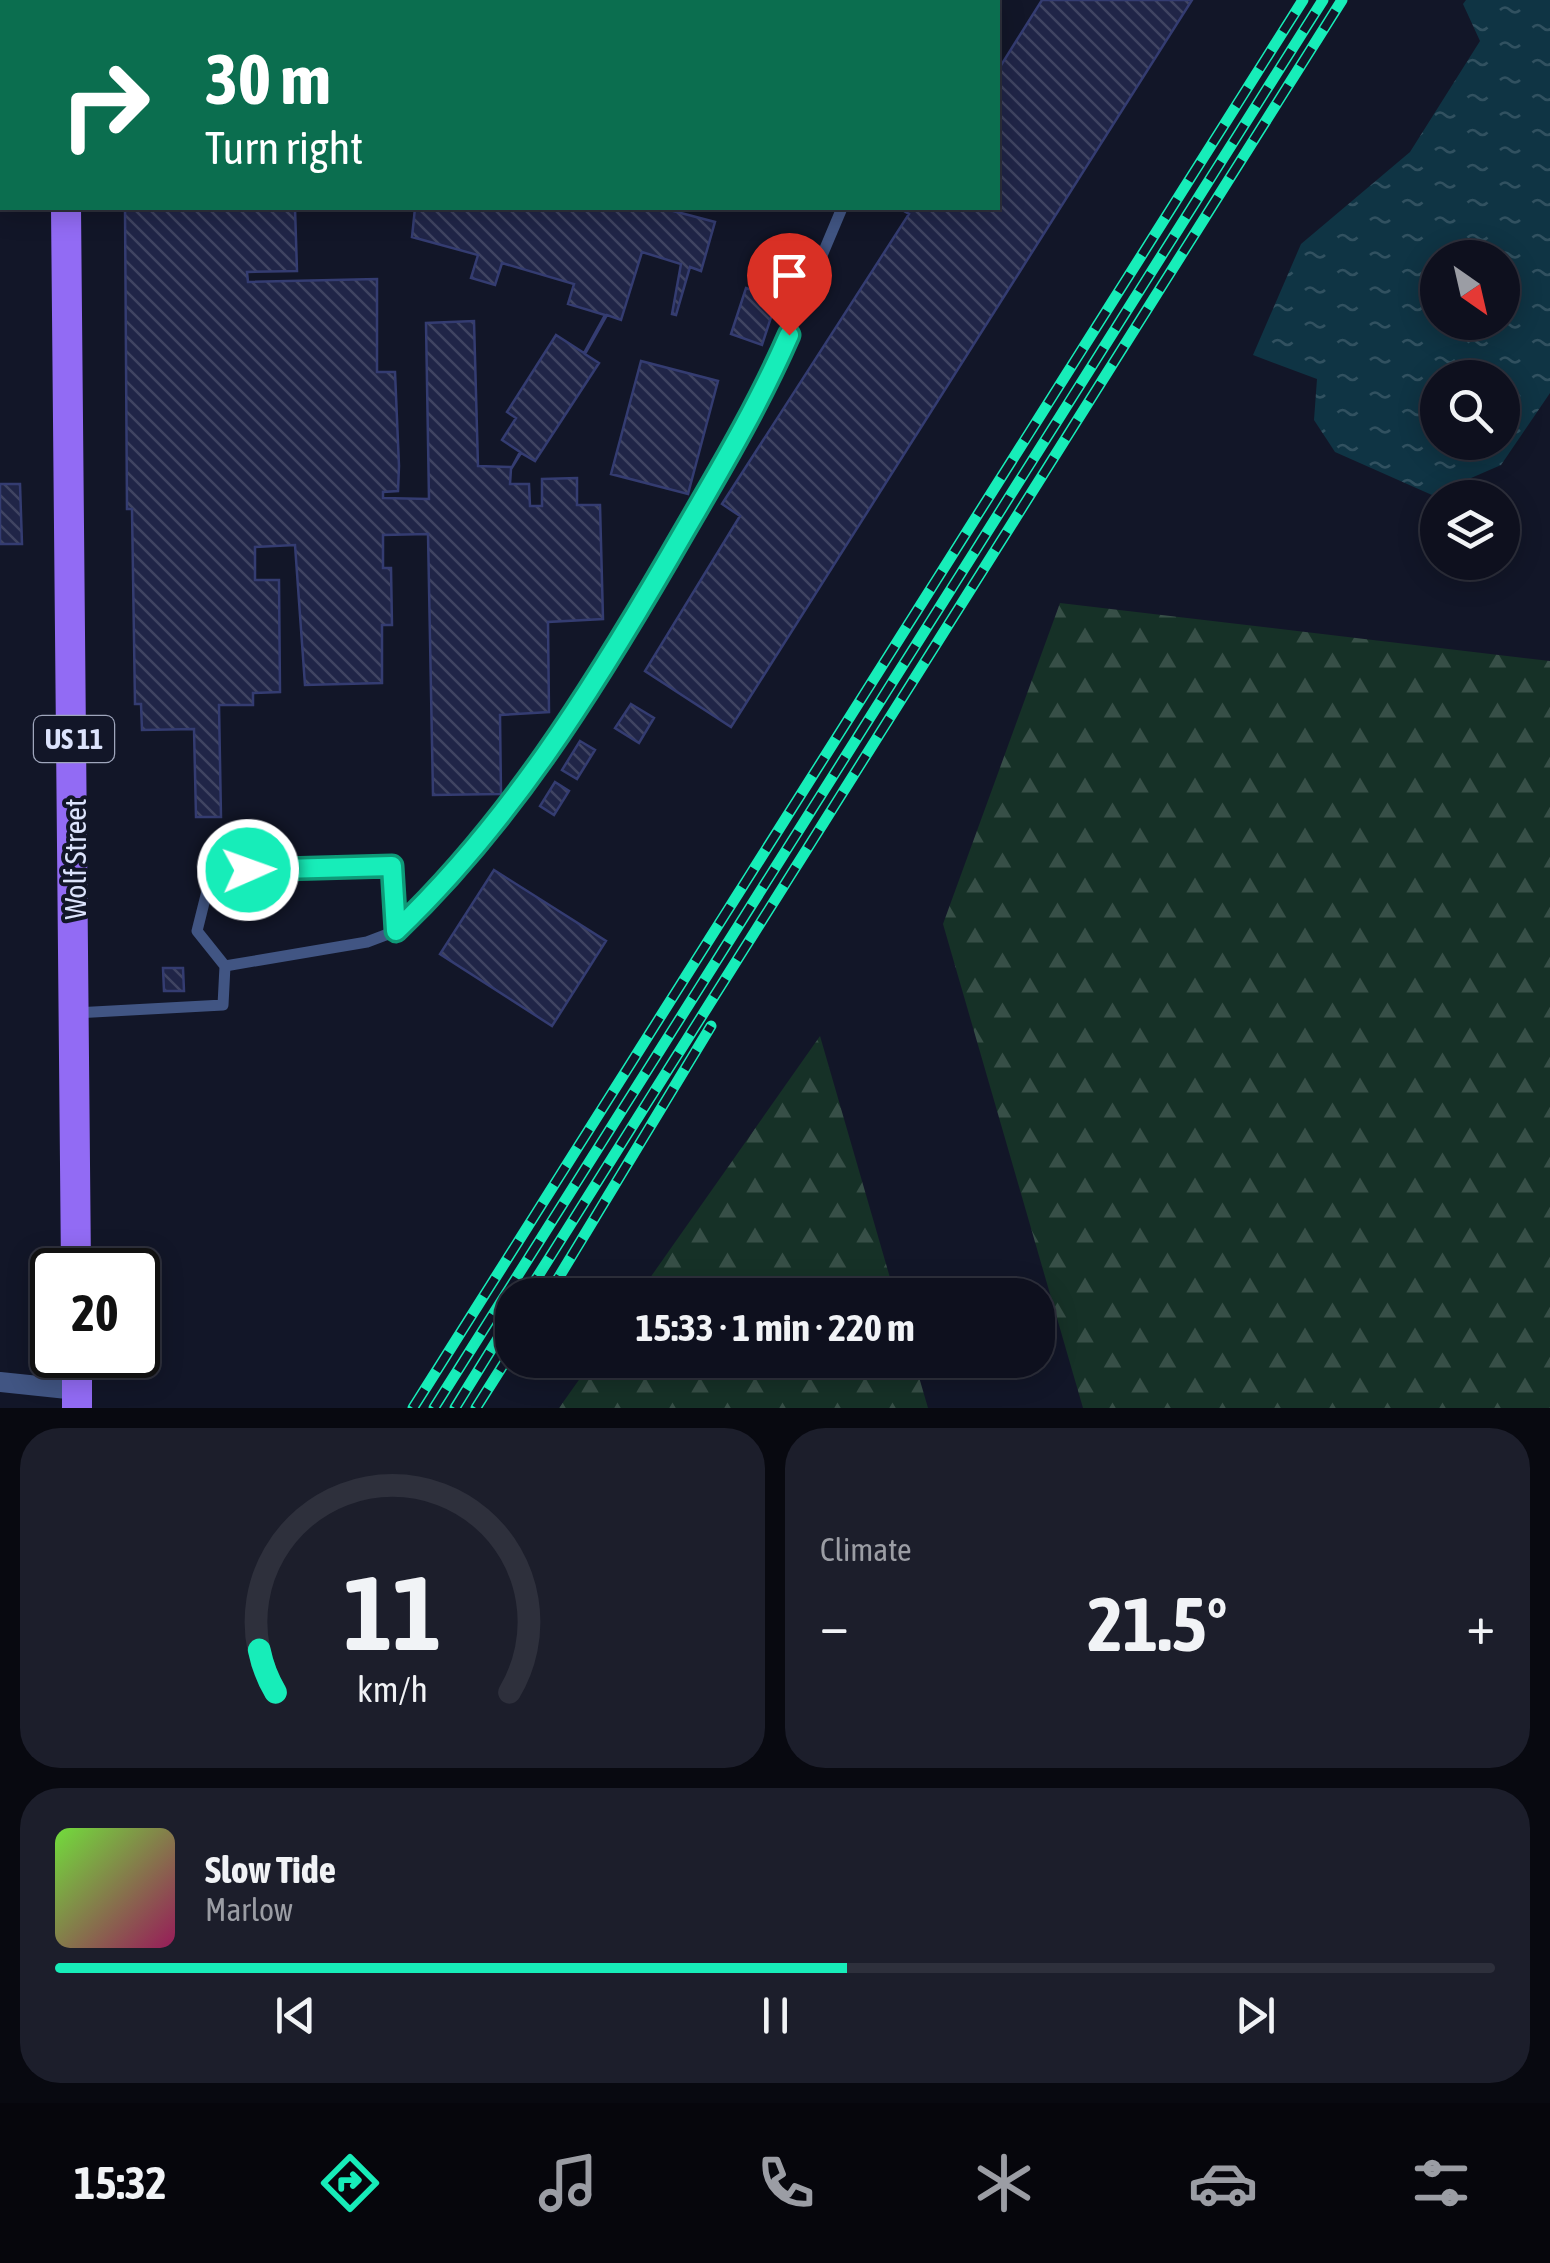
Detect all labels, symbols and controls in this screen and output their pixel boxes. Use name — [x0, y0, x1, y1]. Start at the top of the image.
text: 30 m — [205, 39, 331, 119]
icon: right — [40, 40, 170, 170]
text: Turn right — [205, 122, 363, 174]
pin — [747, 233, 832, 336]
north arrow — [1420, 240, 1520, 340]
map controls — [1420, 240, 1520, 580]
icon: arrive — [762, 248, 817, 303]
button: search — [1420, 360, 1520, 460]
button: layers — [1420, 480, 1520, 580]
road number: US 11 — [34, 716, 114, 762]
street label: Wolf Street — [58, 798, 92, 920]
position arrow — [196, 818, 300, 922]
speed limit sign: 20 — [30, 1248, 160, 1378]
text: 15:33 · 1 min · 220 m — [635, 1306, 915, 1349]
text: Climate — [820, 1531, 912, 1568]
text: 11 — [344, 1553, 441, 1672]
text: 21.5° — [1088, 1581, 1227, 1667]
text: − — [820, 1593, 849, 1656]
text: + — [1466, 1593, 1495, 1656]
text: km/h — [357, 1669, 428, 1710]
text: Slow Tide — [205, 1848, 336, 1891]
text: Marlow — [205, 1891, 293, 1928]
icon: previous — [268, 1988, 323, 2043]
icon: pause — [748, 1988, 803, 2043]
icon: next — [1228, 1988, 1283, 2043]
icon: directions — [315, 2148, 385, 2218]
icon: music — [533, 2148, 603, 2218]
icon: phone — [751, 2148, 821, 2218]
icon: climate — [969, 2148, 1039, 2218]
icon: car — [1188, 2148, 1258, 2218]
icon: filters — [1406, 2148, 1476, 2218]
text: 15:32 — [74, 2157, 167, 2209]

